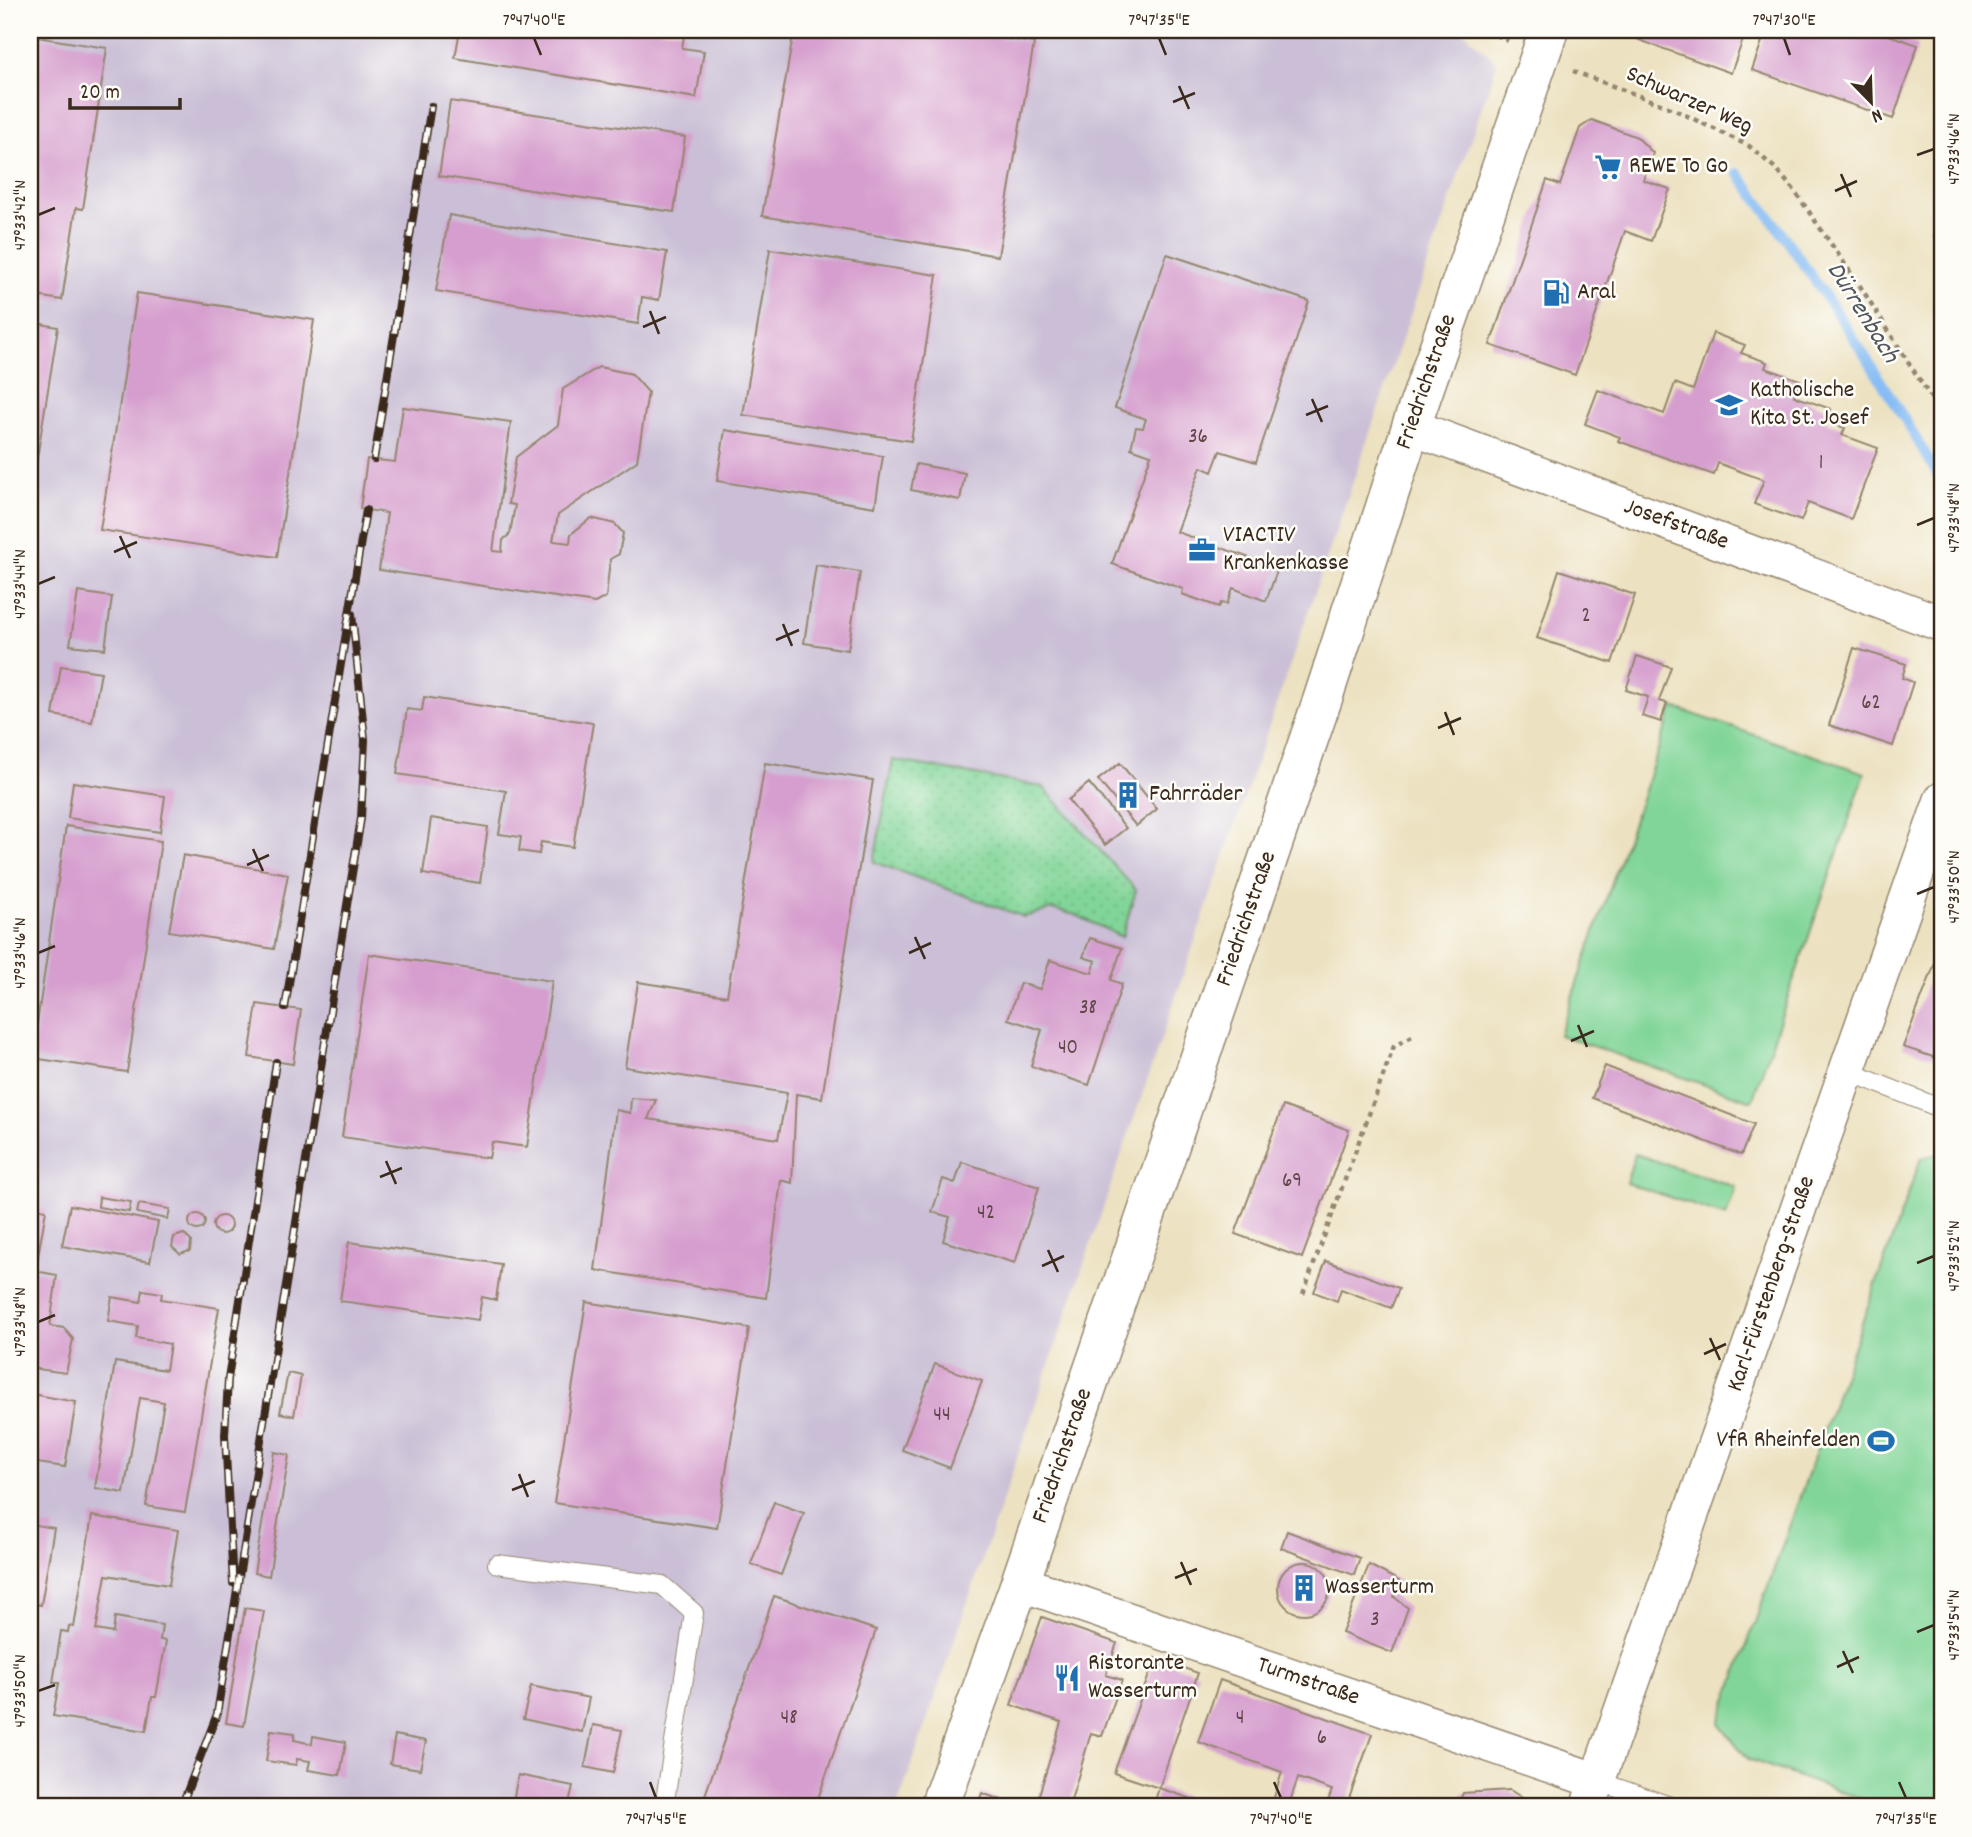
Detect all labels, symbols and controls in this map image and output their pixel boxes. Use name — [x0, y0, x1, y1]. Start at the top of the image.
text: 7°47'40"E — [503, 9, 565, 34]
text: 7°47'35"E — [1128, 9, 1190, 34]
text: 7°47'30"E — [1753, 9, 1815, 34]
street label: Schwarzer Weg — [1620, 58, 1758, 144]
scale bar — [70, 66, 180, 110]
north arrow — [1836, 66, 1906, 136]
text: 20 m — [80, 79, 120, 109]
text: N — [1867, 100, 1886, 129]
text: 47°33'46"N — [1943, 113, 1968, 185]
place label: REWE To Go — [1629, 150, 1728, 184]
supermarket icon: REWE To Go — [1593, 152, 1623, 182]
text: 47°33'42"N — [9, 180, 34, 250]
water label: Dürrenbach — [1816, 255, 1908, 372]
place label: Aral — [1577, 276, 1616, 310]
fuel station icon: Aral — [1541, 278, 1571, 308]
street label: Friedrichstraße — [1388, 310, 1466, 454]
place label: Katholische Kita St. Josef — [1750, 374, 1869, 436]
school or university icon: Katholische Kita St. Josef — [1714, 390, 1744, 420]
house number: 36 — [1188, 423, 1208, 453]
house number: 1 — [1819, 449, 1823, 479]
text: 47°33'48"N — [1943, 483, 1968, 553]
street label: Josefstraße — [1619, 490, 1733, 560]
place label: VIACTIV Krankenkasse — [1223, 519, 1349, 581]
office icon: VIACTIV Krankenkasse — [1187, 535, 1217, 565]
text: 47°33'44"N — [9, 549, 34, 619]
house number: 2 — [1581, 602, 1591, 632]
house number: 62 — [1861, 689, 1881, 719]
place label: Fahrräder — [1149, 778, 1243, 812]
building icon: Fahrräder — [1113, 780, 1143, 810]
street label: Friedrichstraße — [1208, 847, 1286, 991]
text: 47°33'50"N — [1943, 850, 1968, 924]
text: 47°33'46"N — [9, 917, 34, 989]
house number: 38 — [1079, 994, 1097, 1024]
house number: 40 — [1058, 1034, 1078, 1064]
house number: 69 — [1282, 1167, 1302, 1197]
street label: Karl-Fürstenberg-Straße — [1719, 1172, 1825, 1396]
house number: 42 — [977, 1199, 995, 1229]
text: 47°33'52"N — [1943, 1220, 1968, 1292]
text: 47°33'48"N — [9, 1287, 34, 1357]
street label: Friedrichstraße — [1024, 1384, 1102, 1528]
house number: 44 — [933, 1401, 951, 1431]
place label: VfR Rheinfelden — [1716, 1424, 1860, 1458]
sports icon: VfR Rheinfelden — [1866, 1426, 1896, 1456]
place label: Wasserturm — [1325, 1571, 1434, 1605]
building icon: Wasserturm — [1289, 1573, 1319, 1603]
text: 47°33'54"N — [1943, 1590, 1968, 1660]
house number: 3 — [1370, 1606, 1380, 1636]
place label: Ristorante Wasserturm — [1088, 1647, 1197, 1709]
street label: Turmstraße — [1252, 1649, 1364, 1715]
text: 47°33'50"N — [9, 1654, 34, 1728]
restaurant icon: Ristorante Wasserturm — [1052, 1663, 1082, 1693]
house number: 48 — [780, 1704, 798, 1734]
house number: 4 — [1236, 1704, 1244, 1734]
house number: 6 — [1317, 1724, 1327, 1754]
text: 7°47'45"E — [626, 1808, 686, 1833]
text: 7°47'40"E — [1250, 1808, 1312, 1833]
text: 7°47'35"E — [1875, 1808, 1937, 1833]

